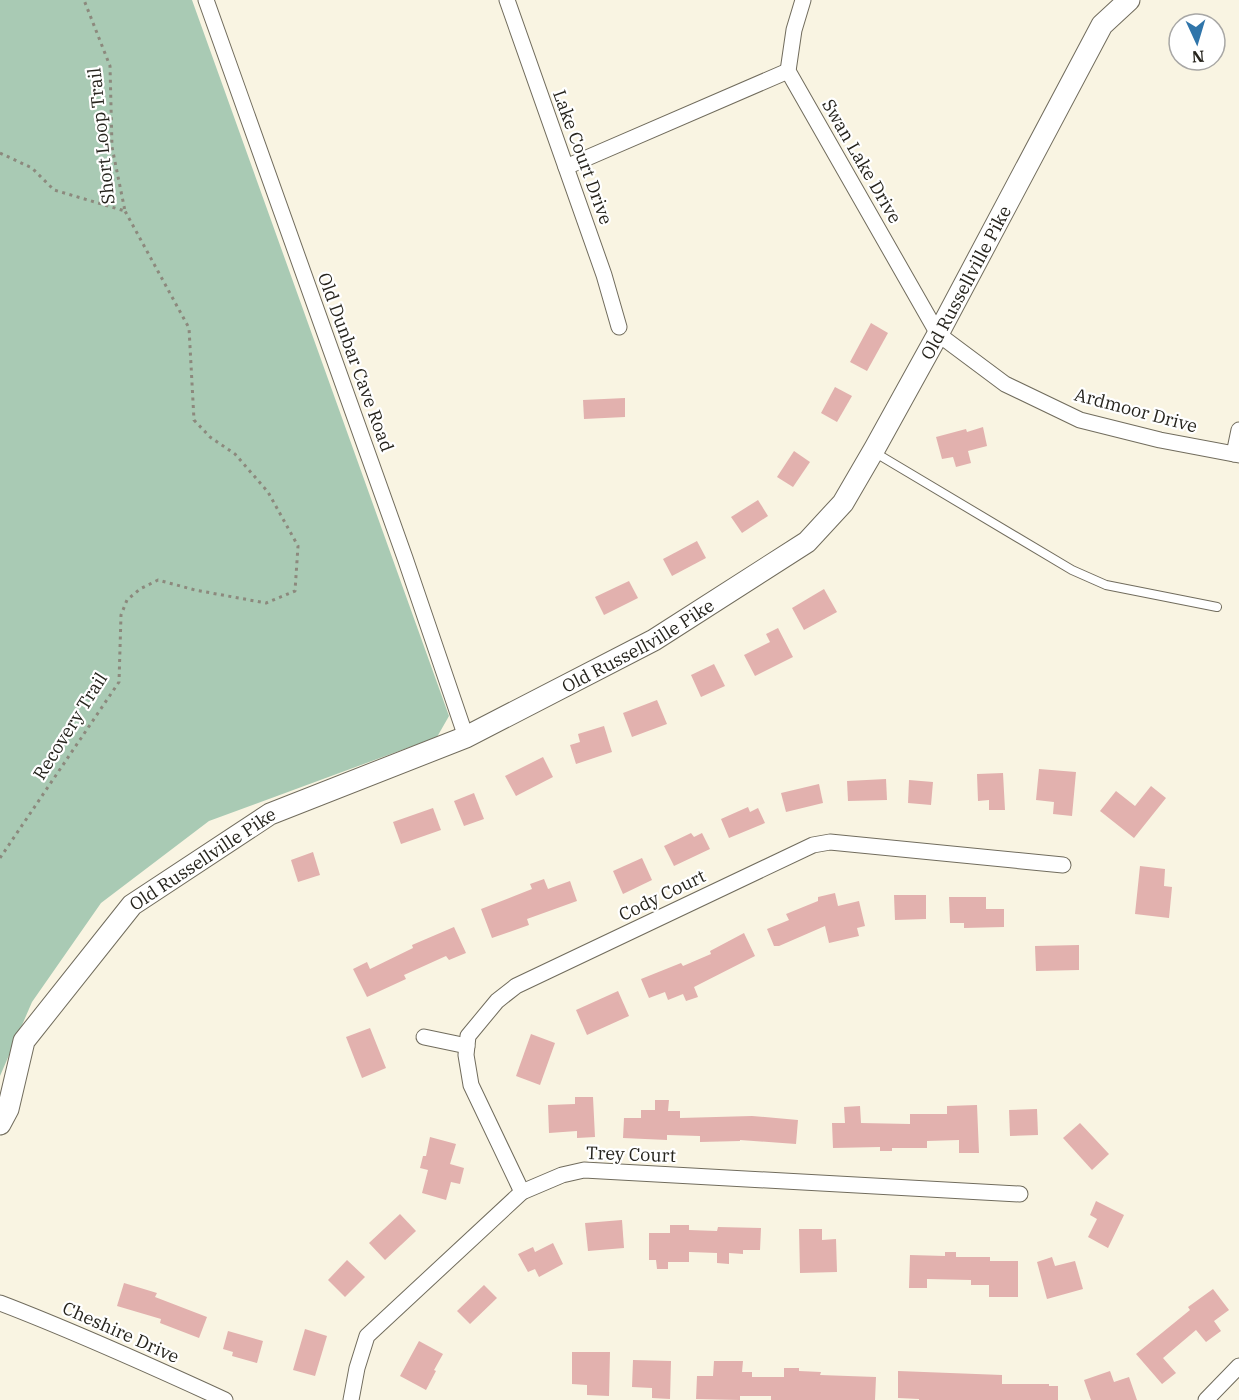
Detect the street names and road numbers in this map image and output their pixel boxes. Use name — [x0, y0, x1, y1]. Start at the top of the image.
street label: Short Loop Trail — [82, 66, 120, 206]
street label: Lake Court Drive — [548, 87, 618, 227]
street label: Swan Lake Drive — [817, 95, 907, 227]
street label: Old Russellville Pike — [915, 201, 1016, 363]
street label: Old Dunbar Cave Road — [313, 269, 399, 455]
street label: Ardmoor Drive — [1072, 383, 1200, 437]
street label: Old Russellville Pike — [558, 593, 718, 697]
street label: Recovery Trail — [28, 668, 112, 784]
street label: Old Russellville Pike — [125, 802, 279, 915]
street label: Cody Court — [615, 864, 709, 926]
street label: Trey Court — [586, 1141, 676, 1167]
street label: Cheshire Drive — [59, 1296, 183, 1368]

